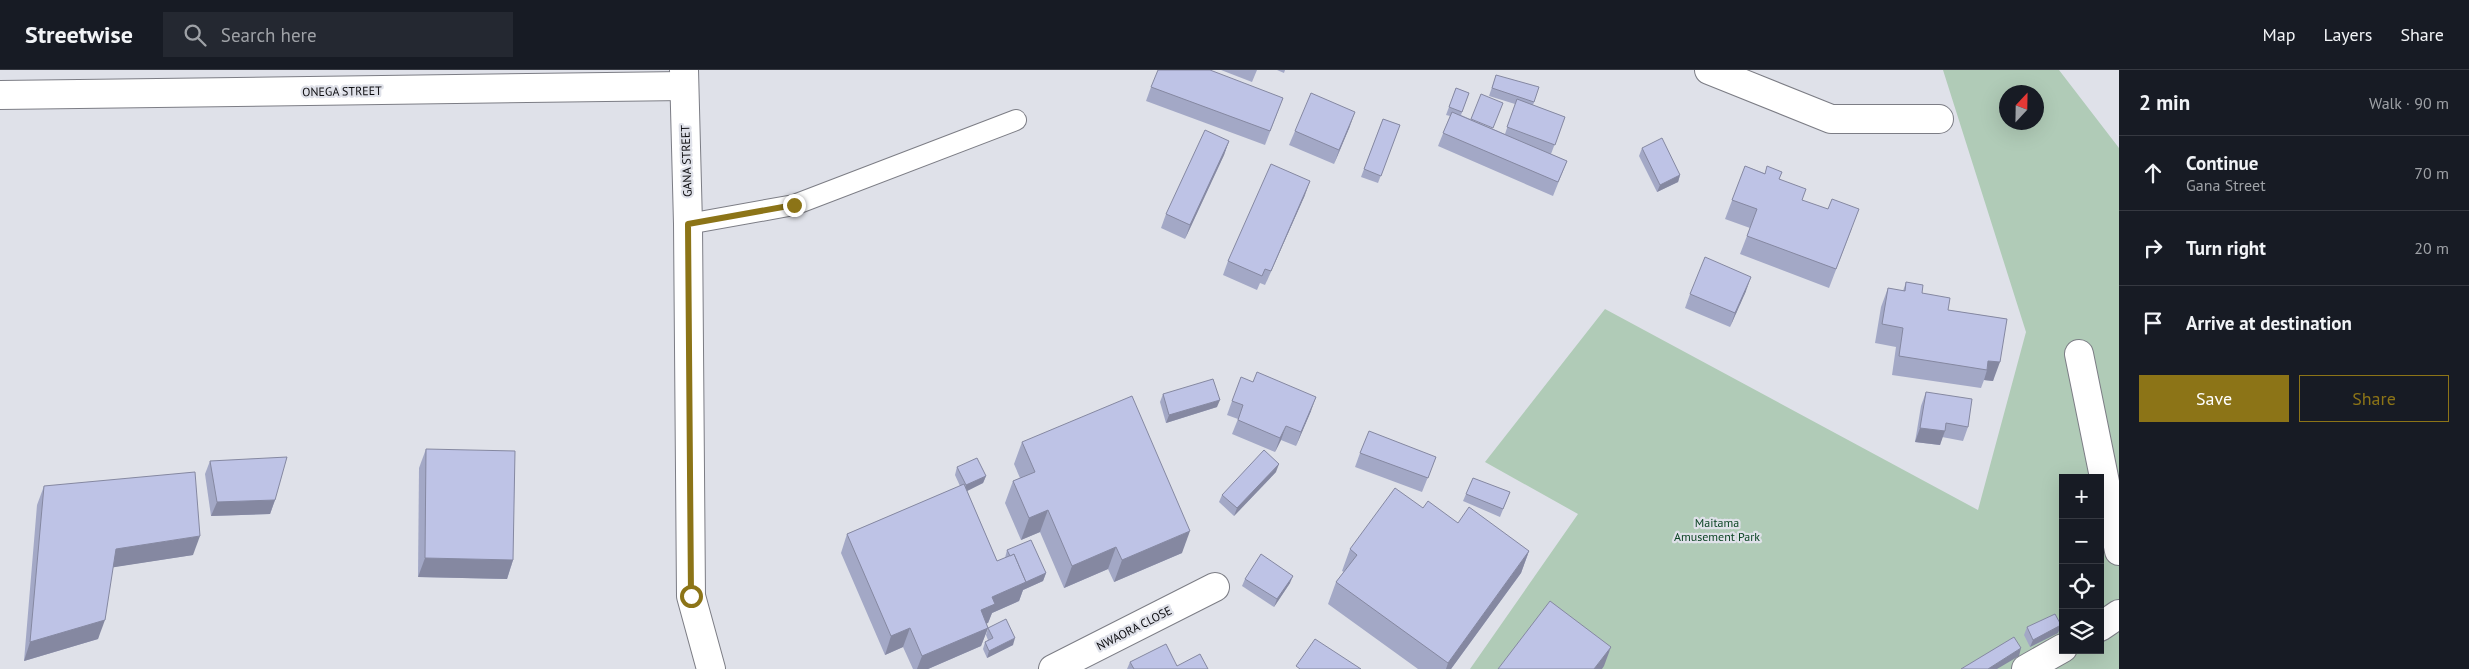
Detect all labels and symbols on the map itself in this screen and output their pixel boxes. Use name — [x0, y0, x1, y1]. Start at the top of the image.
street label: ONEGA STREET — [302, 83, 382, 99]
north arrow — [1999, 85, 2044, 130]
street label: GANA STREET — [677, 124, 695, 197]
route end — [783, 194, 806, 217]
park label: Maitama Amusement Park — [1674, 515, 1760, 544]
route start — [680, 585, 703, 608]
street label: NWAORA CLOSE — [1094, 603, 1174, 653]

